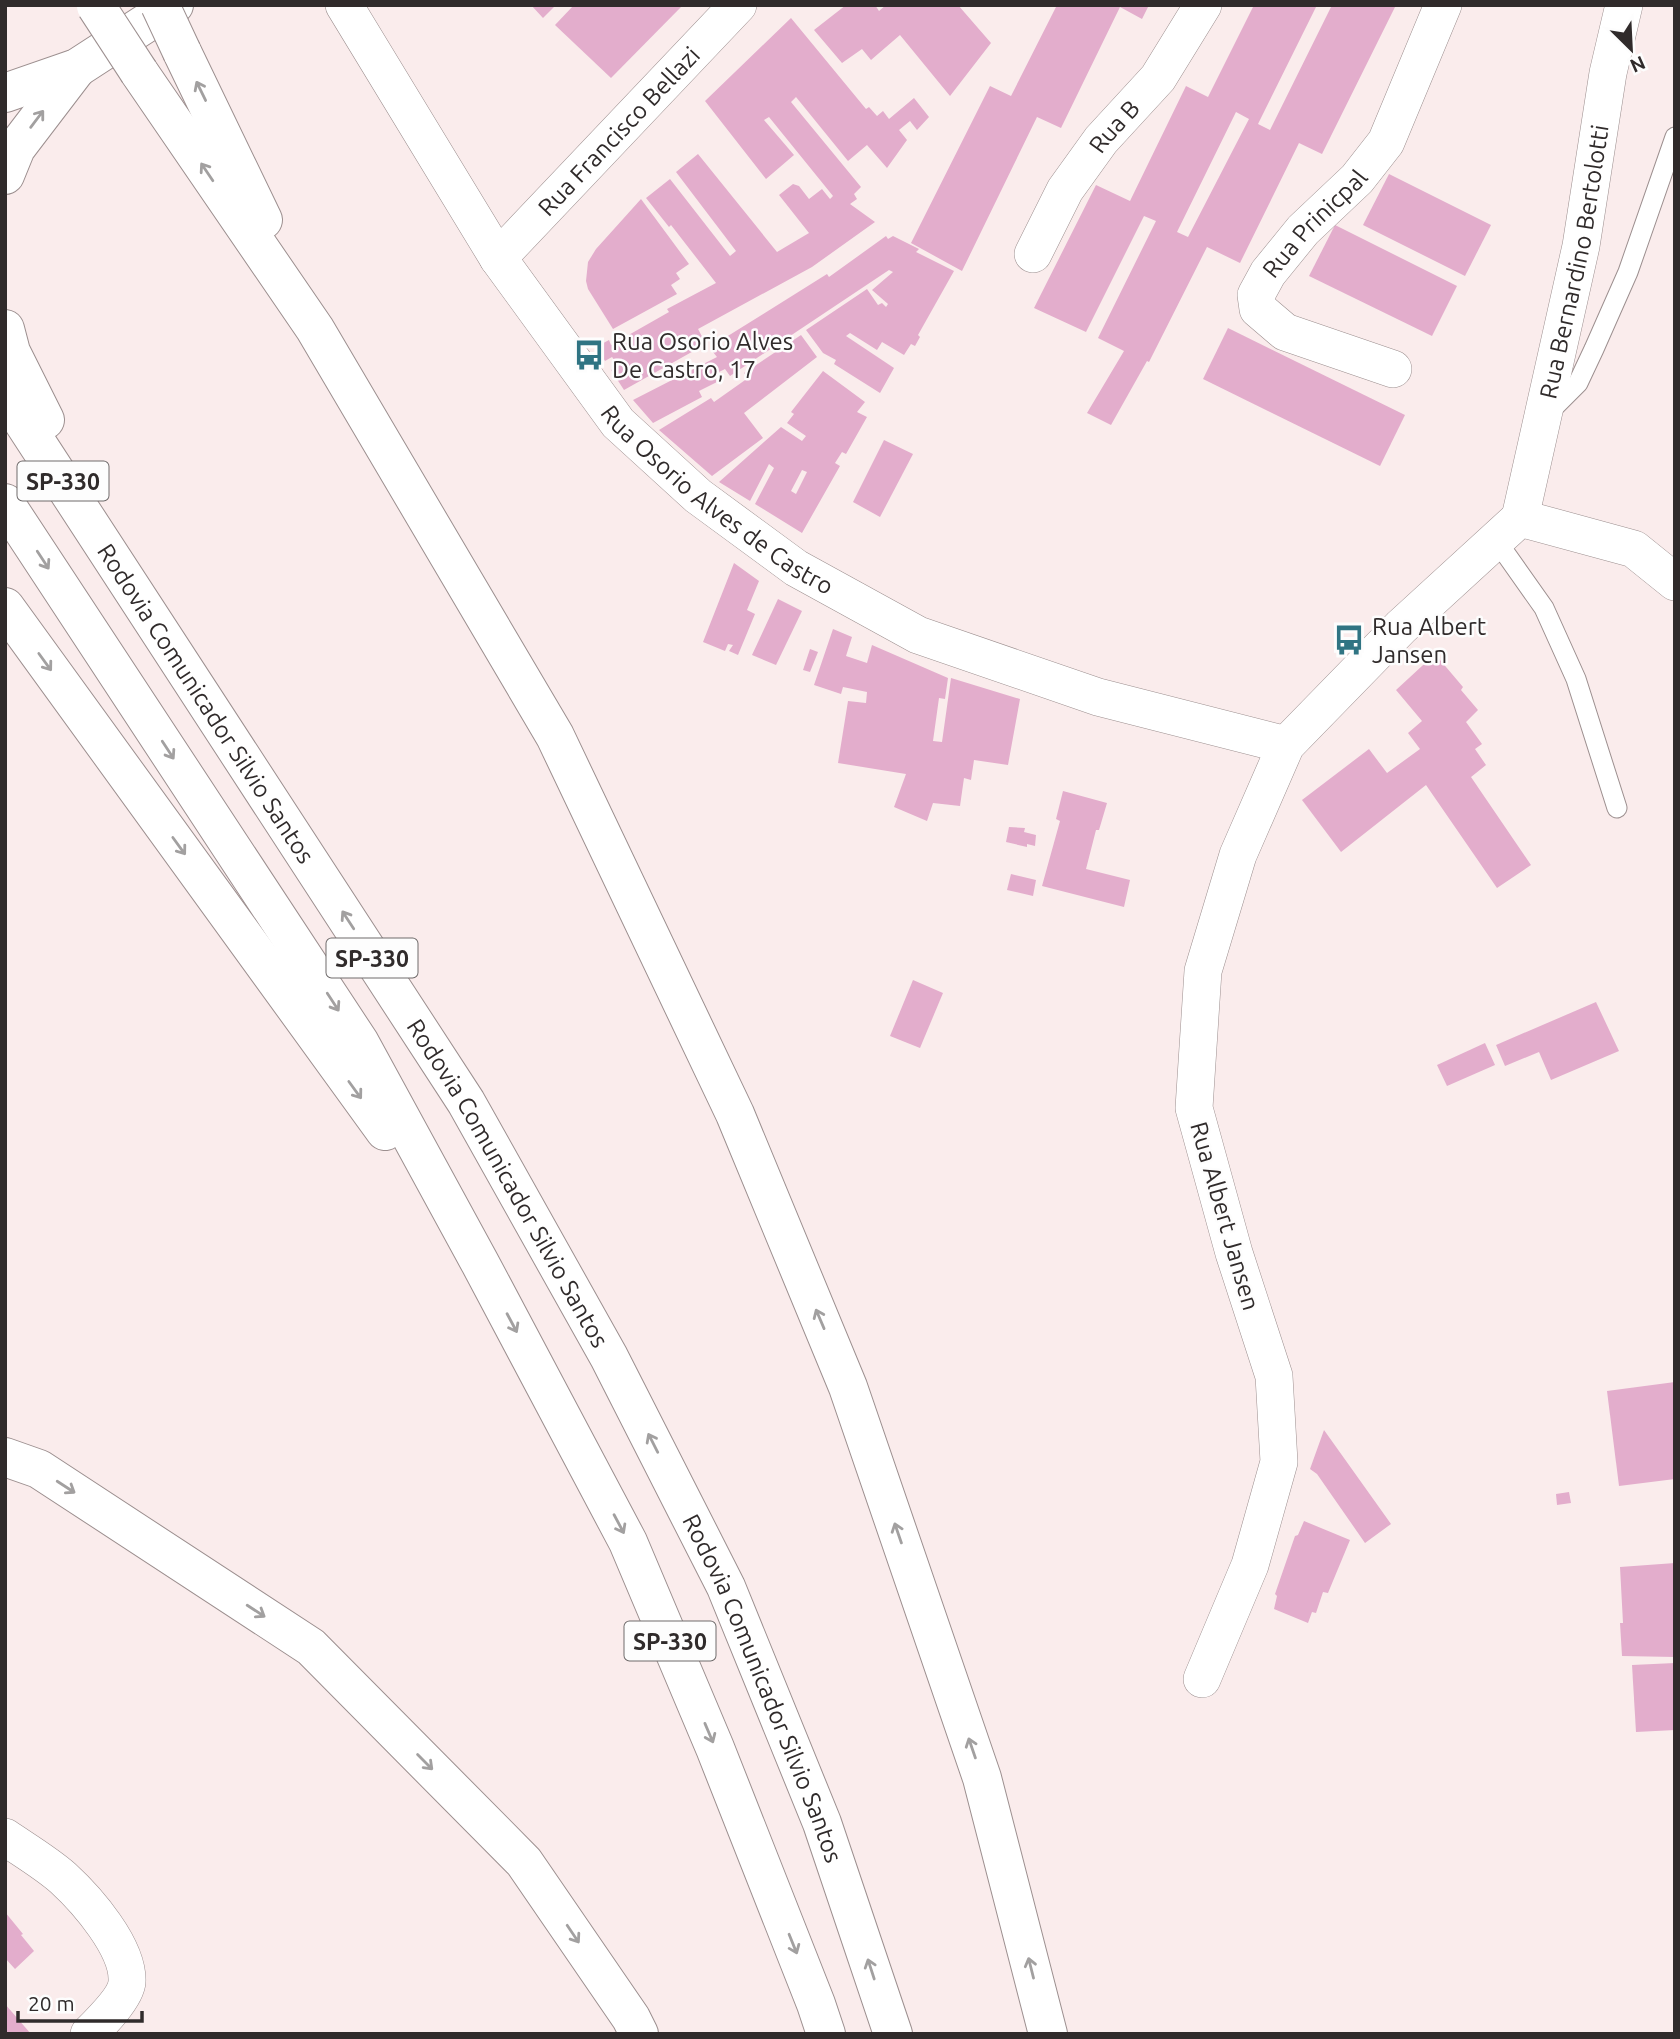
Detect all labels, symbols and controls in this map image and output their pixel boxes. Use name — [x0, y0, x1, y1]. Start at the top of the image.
north arrow — [1596, 14, 1666, 84]
street label: Rua Francisco Bellazi — [532, 41, 705, 221]
text: N — [1627, 52, 1649, 77]
one-way arrow — [193, 81, 207, 102]
street label: Rua B — [1083, 94, 1145, 158]
one-way arrow — [30, 111, 45, 129]
street label: Rua Bernardino Bertolotti — [1534, 123, 1613, 401]
one-way arrow — [200, 163, 214, 182]
street label: Rua Prinicpal — [1257, 164, 1373, 283]
place label: Rua Osorio Alves De Castro, 17 — [612, 328, 793, 383]
bus stop icon: Rua Osorio Alves De Castro, 17 — [572, 338, 606, 372]
street label: Rua Osorio Alves de Castro — [596, 400, 838, 599]
road number: SP-330 — [18, 461, 108, 500]
street label: Rodovia Comunicador Silvio Santos — [93, 538, 320, 868]
one-way arrow — [35, 550, 50, 569]
place label: Rua Albert Jansen — [1372, 613, 1487, 668]
bus stop icon: Rua Albert Jansen — [1332, 623, 1366, 657]
one-way arrow — [38, 652, 53, 671]
one-way arrow — [160, 740, 175, 759]
one-way arrow — [172, 836, 186, 855]
one-way arrow — [341, 911, 355, 930]
road number: SP-330 — [326, 939, 418, 978]
one-way arrow — [326, 991, 340, 1011]
street label: Rodovia Comunicador Silvio Santos — [402, 1014, 614, 1352]
one-way arrow — [348, 1080, 362, 1099]
street label: Rua Albert Jansen — [1185, 1119, 1265, 1313]
one-way arrow — [813, 1309, 826, 1331]
one-way arrow — [505, 1313, 519, 1333]
one-way arrow — [645, 1433, 659, 1454]
one-way arrow — [56, 1479, 75, 1494]
street label: Rodovia Comunicador Silvio Santos — [678, 1510, 848, 1866]
one-way arrow — [612, 1513, 626, 1534]
one-way arrow — [891, 1522, 903, 1544]
one-way arrow — [246, 1605, 266, 1619]
road number: SP-330 — [624, 1622, 716, 1660]
one-way arrow — [703, 1722, 716, 1743]
one-way arrow — [965, 1737, 978, 1759]
one-way arrow — [417, 1753, 434, 1770]
one-way arrow — [566, 1924, 581, 1943]
one-way arrow — [787, 1933, 800, 1955]
one-way arrow — [1024, 1957, 1037, 1980]
one-way arrow — [864, 1958, 877, 1980]
scale bar — [18, 1980, 142, 2024]
text: 20 m — [28, 1991, 75, 2015]

